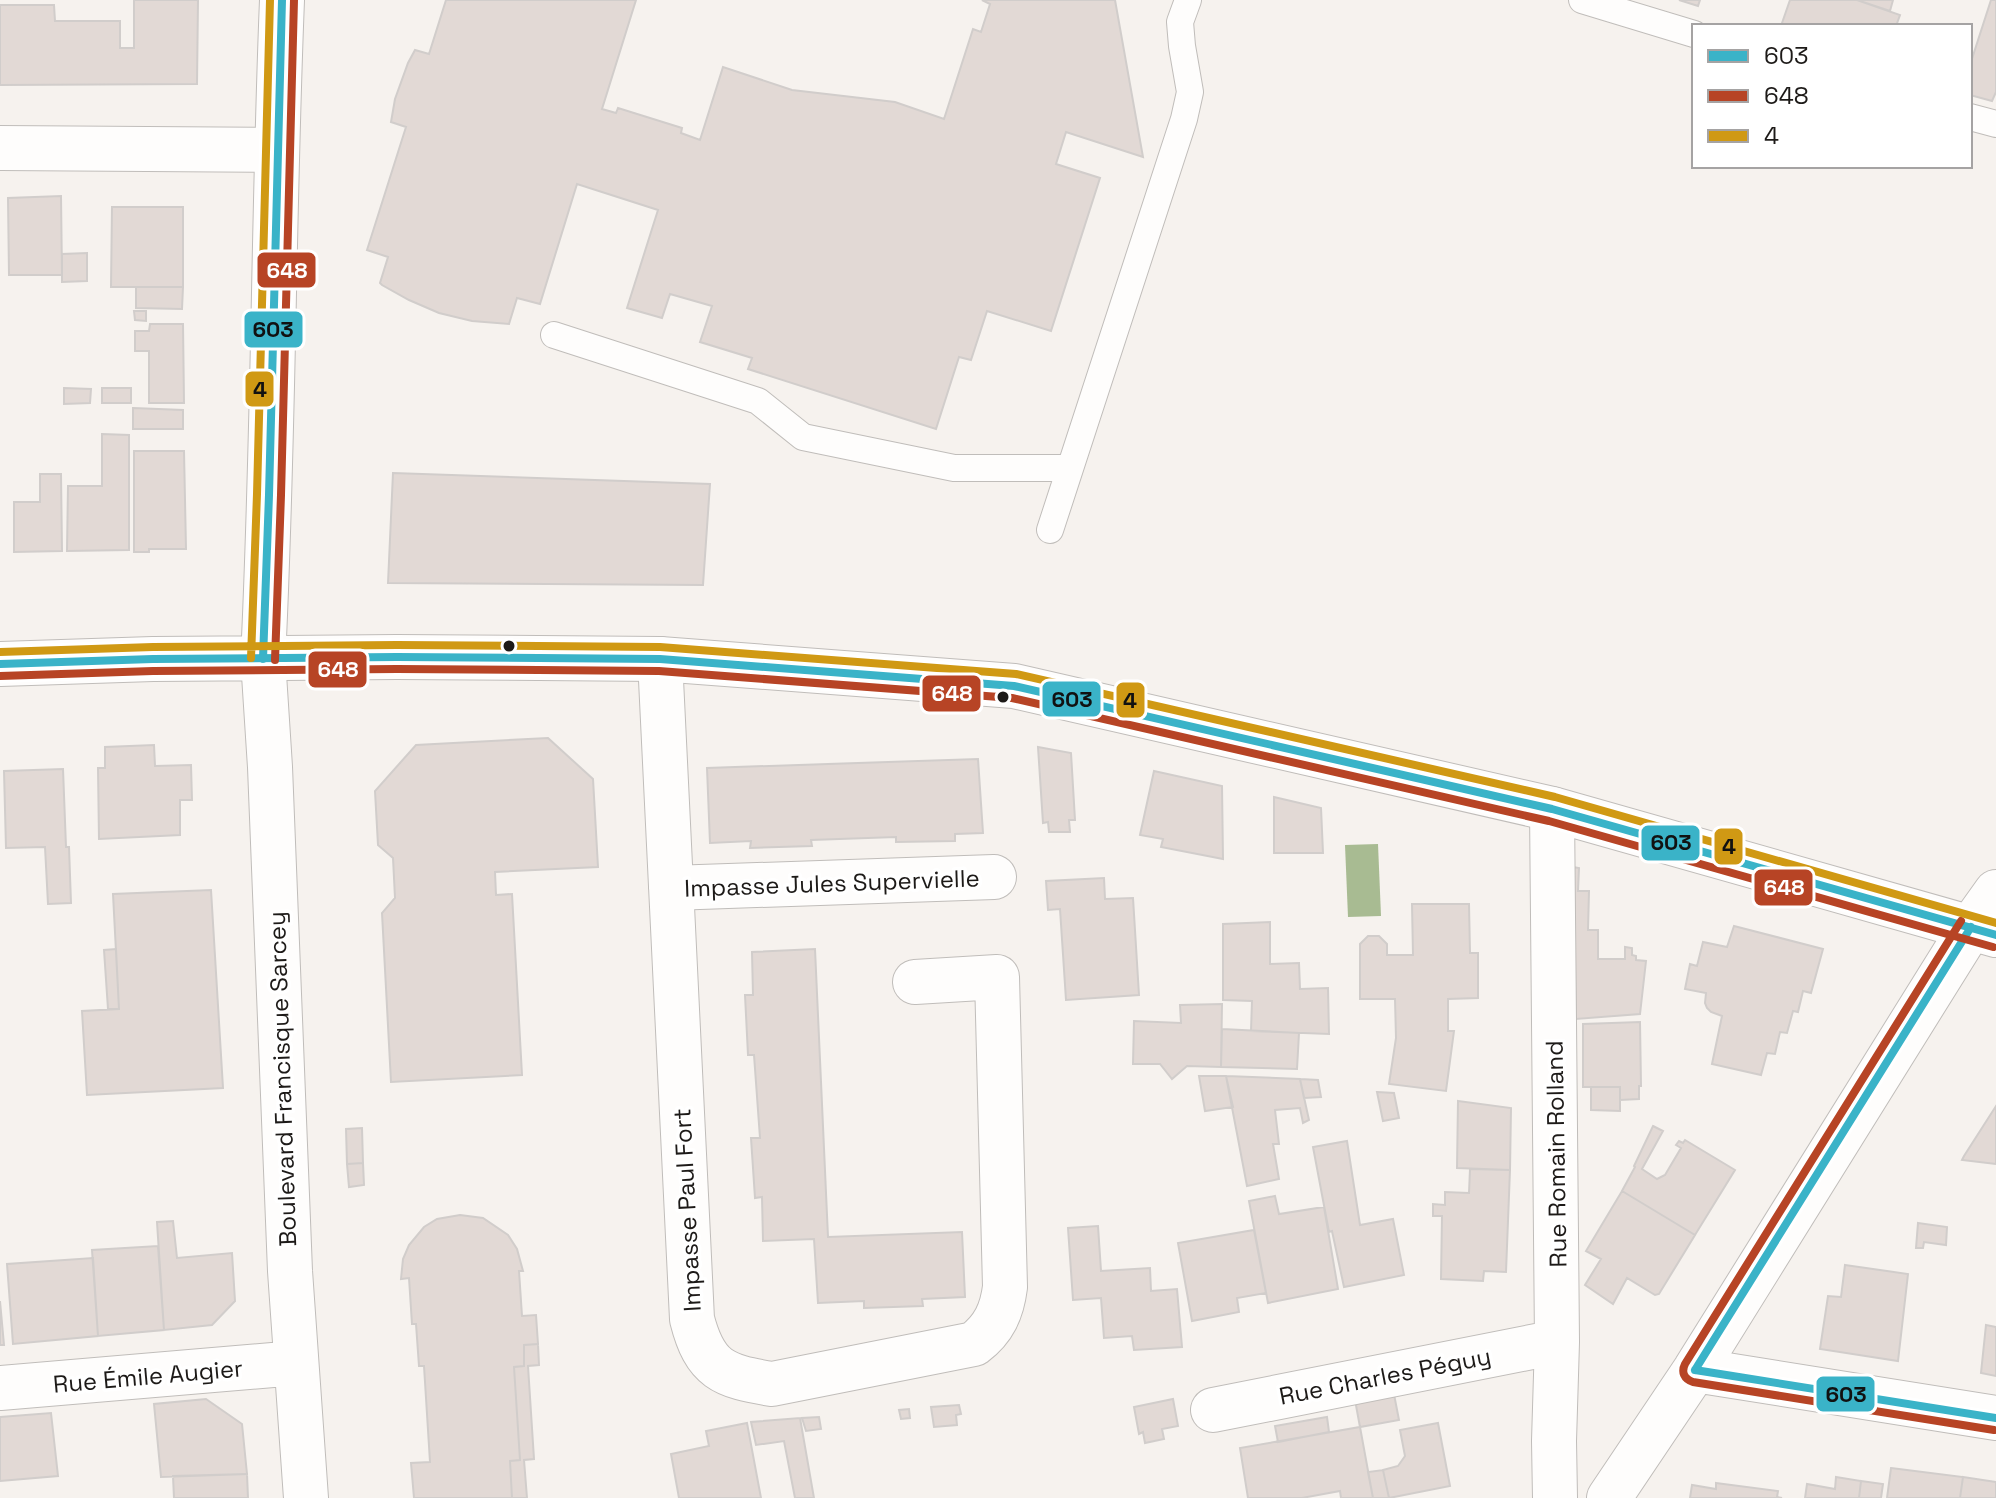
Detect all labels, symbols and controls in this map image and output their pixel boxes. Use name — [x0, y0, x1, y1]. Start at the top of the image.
legend — [1692, 24, 1972, 168]
text: 603 — [1764, 40, 1809, 71]
text: 648 — [1764, 80, 1809, 111]
text: 4 — [1764, 120, 1779, 151]
line badge: 648 — [256, 251, 317, 289]
text: 648 — [267, 256, 307, 284]
line badge: 603 — [243, 310, 304, 349]
text: 603 — [252, 315, 294, 343]
line badge: 4 — [244, 370, 275, 408]
text: 4 — [253, 375, 267, 403]
unlabelled marker — [501, 638, 517, 654]
line badge: 648 — [307, 650, 368, 689]
text: 648 — [318, 655, 358, 683]
line badge: 648 — [921, 674, 982, 713]
text: 648 — [932, 679, 972, 707]
line badge: 603 — [1041, 680, 1102, 718]
line badge: 4 — [1115, 681, 1146, 719]
text: 603 — [1051, 685, 1093, 713]
text: 4 — [1123, 686, 1137, 714]
unlabelled marker — [995, 689, 1011, 705]
line badge: 603 — [1640, 824, 1701, 862]
line badge: 4 — [1713, 827, 1744, 866]
text: 603 — [1650, 828, 1692, 856]
text: 4 — [1722, 832, 1736, 860]
street label: Impasse Jules Supervielle — [684, 862, 980, 904]
line badge: 648 — [1753, 868, 1814, 907]
text: 648 — [1764, 873, 1804, 901]
street label: Boulevard Francisque Sarcey — [261, 911, 303, 1247]
street label: Rue Romain Rolland — [1539, 1040, 1573, 1268]
street label: Impasse Paul Fort — [666, 1108, 708, 1312]
street label: Rue Charles Péguy — [1276, 1340, 1494, 1412]
street label: Rue Émile Augier — [52, 1352, 244, 1400]
line badge: 603 — [1815, 1375, 1876, 1413]
text: 603 — [1825, 1380, 1867, 1408]

